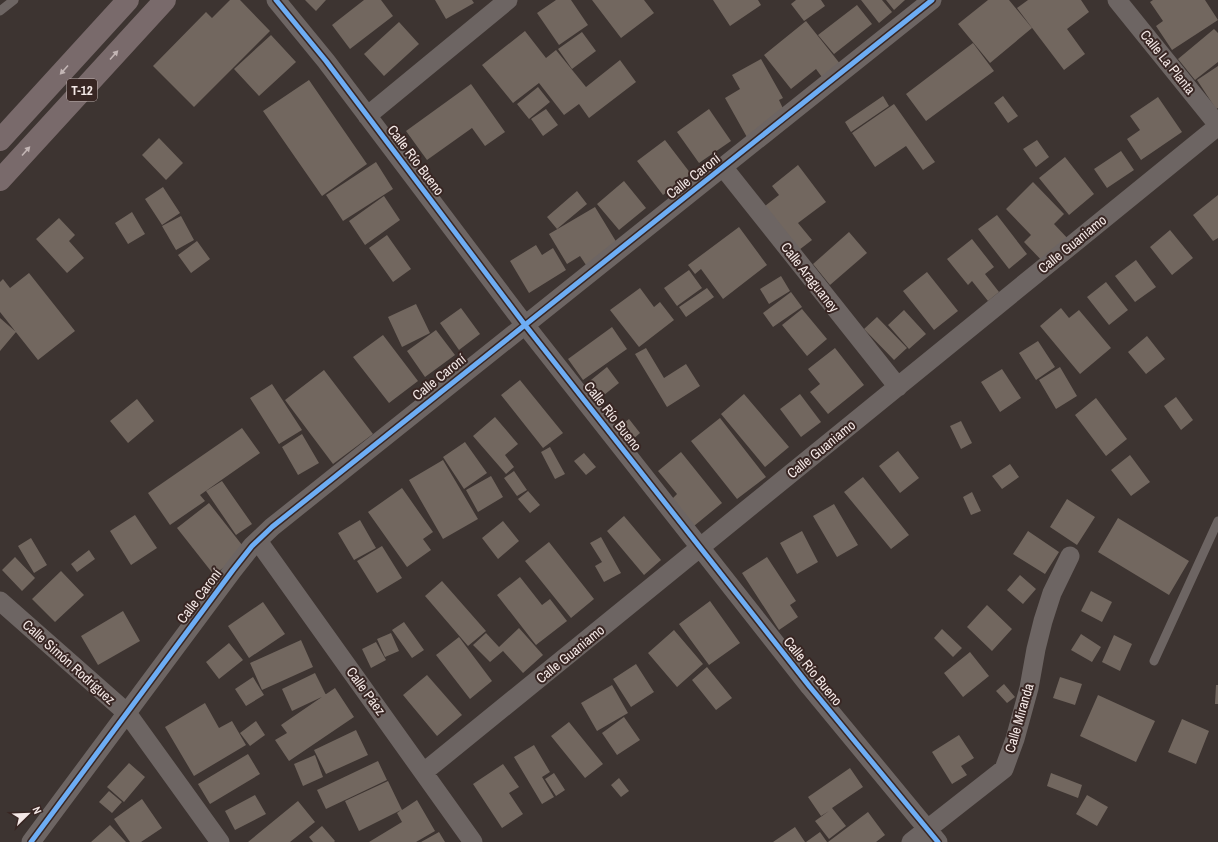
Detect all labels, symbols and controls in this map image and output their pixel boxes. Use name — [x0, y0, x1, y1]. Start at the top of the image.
street label: Calle La Planta — [1137, 26, 1200, 98]
one-way arrow — [109, 51, 118, 60]
one-way arrow — [60, 65, 69, 75]
road number: T-12 — [67, 79, 97, 101]
street label: Calle Río Bueno — [384, 121, 448, 199]
one-way arrow — [22, 146, 31, 156]
street label: Calle Caroní — [662, 149, 724, 203]
street label: Calle Guaniamo — [1034, 211, 1110, 277]
street label: Calle Araguaney — [777, 238, 843, 316]
street label: Calle Caroní — [409, 349, 470, 404]
street label: Calle Río Bueno — [580, 378, 646, 454]
street label: Calle Guaniamo — [783, 416, 859, 482]
street label: Calle Caroní — [173, 564, 226, 627]
street label: Calle Simón Rodríguez — [19, 616, 119, 709]
street label: Calle Guaniamo — [532, 621, 608, 687]
street label: Calle Río Bueno — [780, 633, 846, 709]
street label: Calle Páez — [342, 663, 390, 719]
street label: Calle Miranda — [1000, 681, 1038, 755]
north arrow — [8, 794, 48, 834]
text: N — [29, 804, 45, 816]

